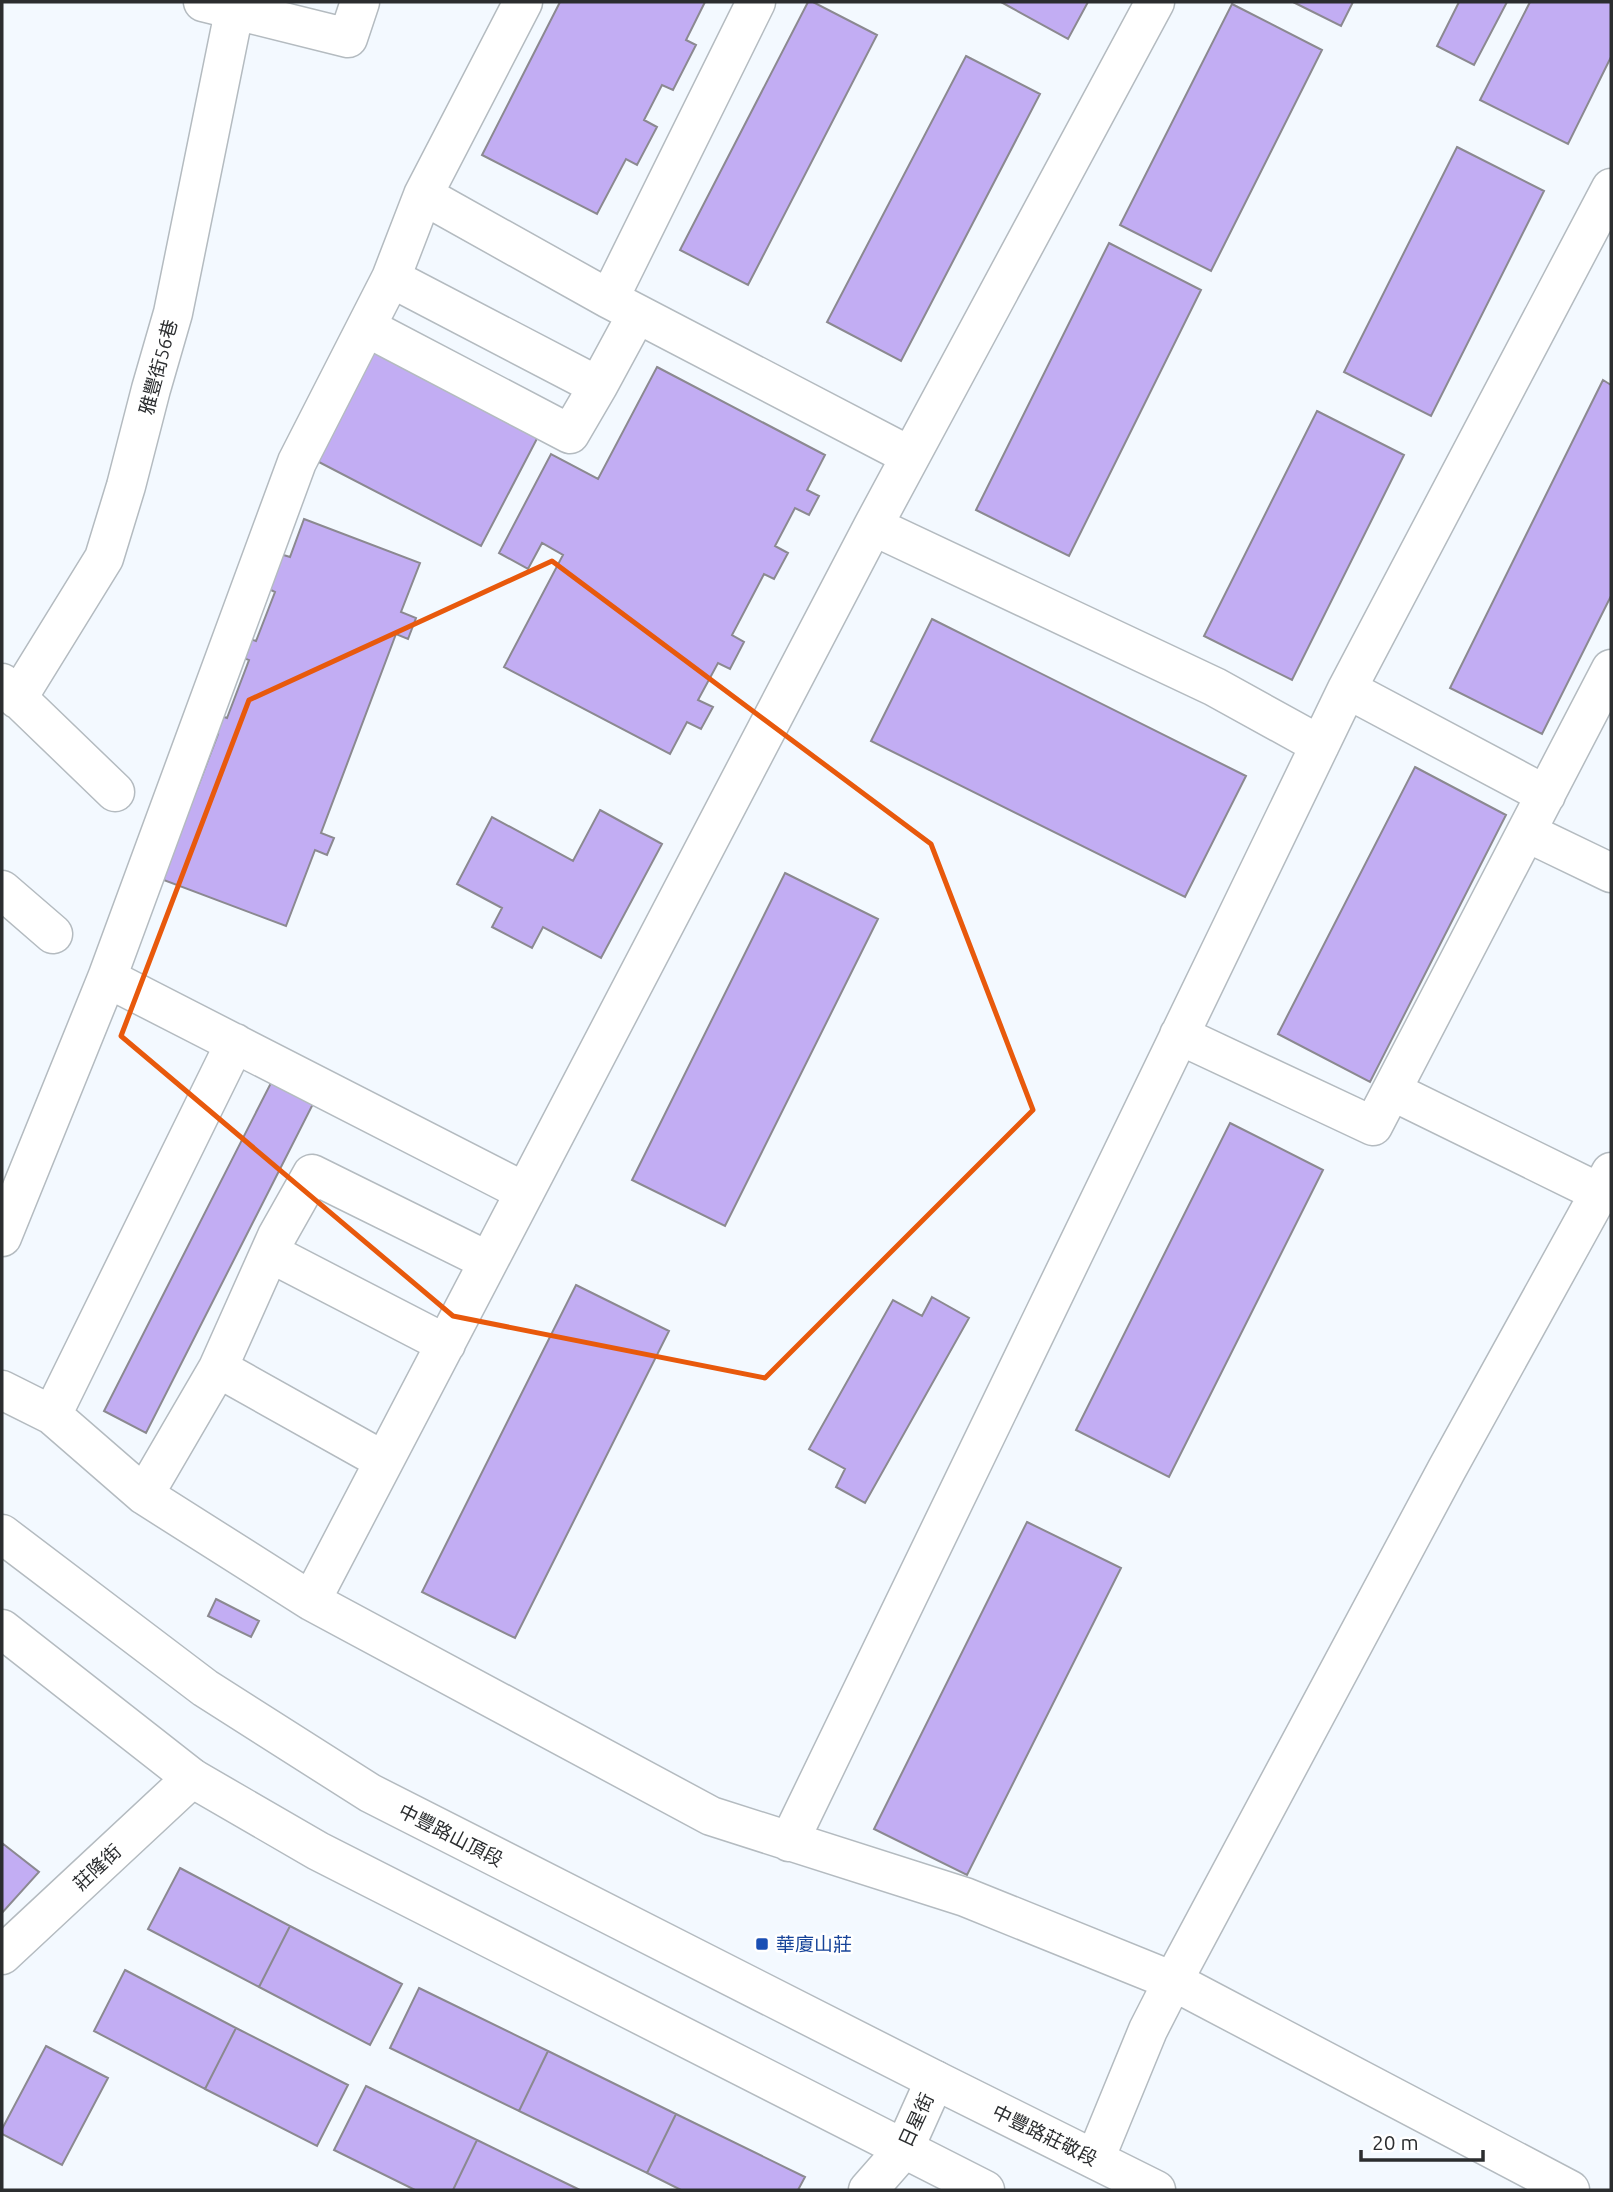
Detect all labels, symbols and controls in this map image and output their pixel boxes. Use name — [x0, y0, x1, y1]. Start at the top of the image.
street label: 雅豐街56巷 — [135, 317, 181, 417]
street label: 中豐路山頂段 — [395, 1799, 507, 1871]
street label: 莊隆街 — [69, 1840, 125, 1894]
place label: 華廈山莊 — [776, 1933, 852, 1955]
marker: 華廈山莊 — [754, 1936, 770, 1952]
street label: 日星街 — [894, 2090, 938, 2150]
street label: 中豐路莊敬段 — [989, 2100, 1101, 2170]
scale bar — [1361, 2118, 1484, 2162]
text: 20 m — [1372, 2130, 1419, 2154]

